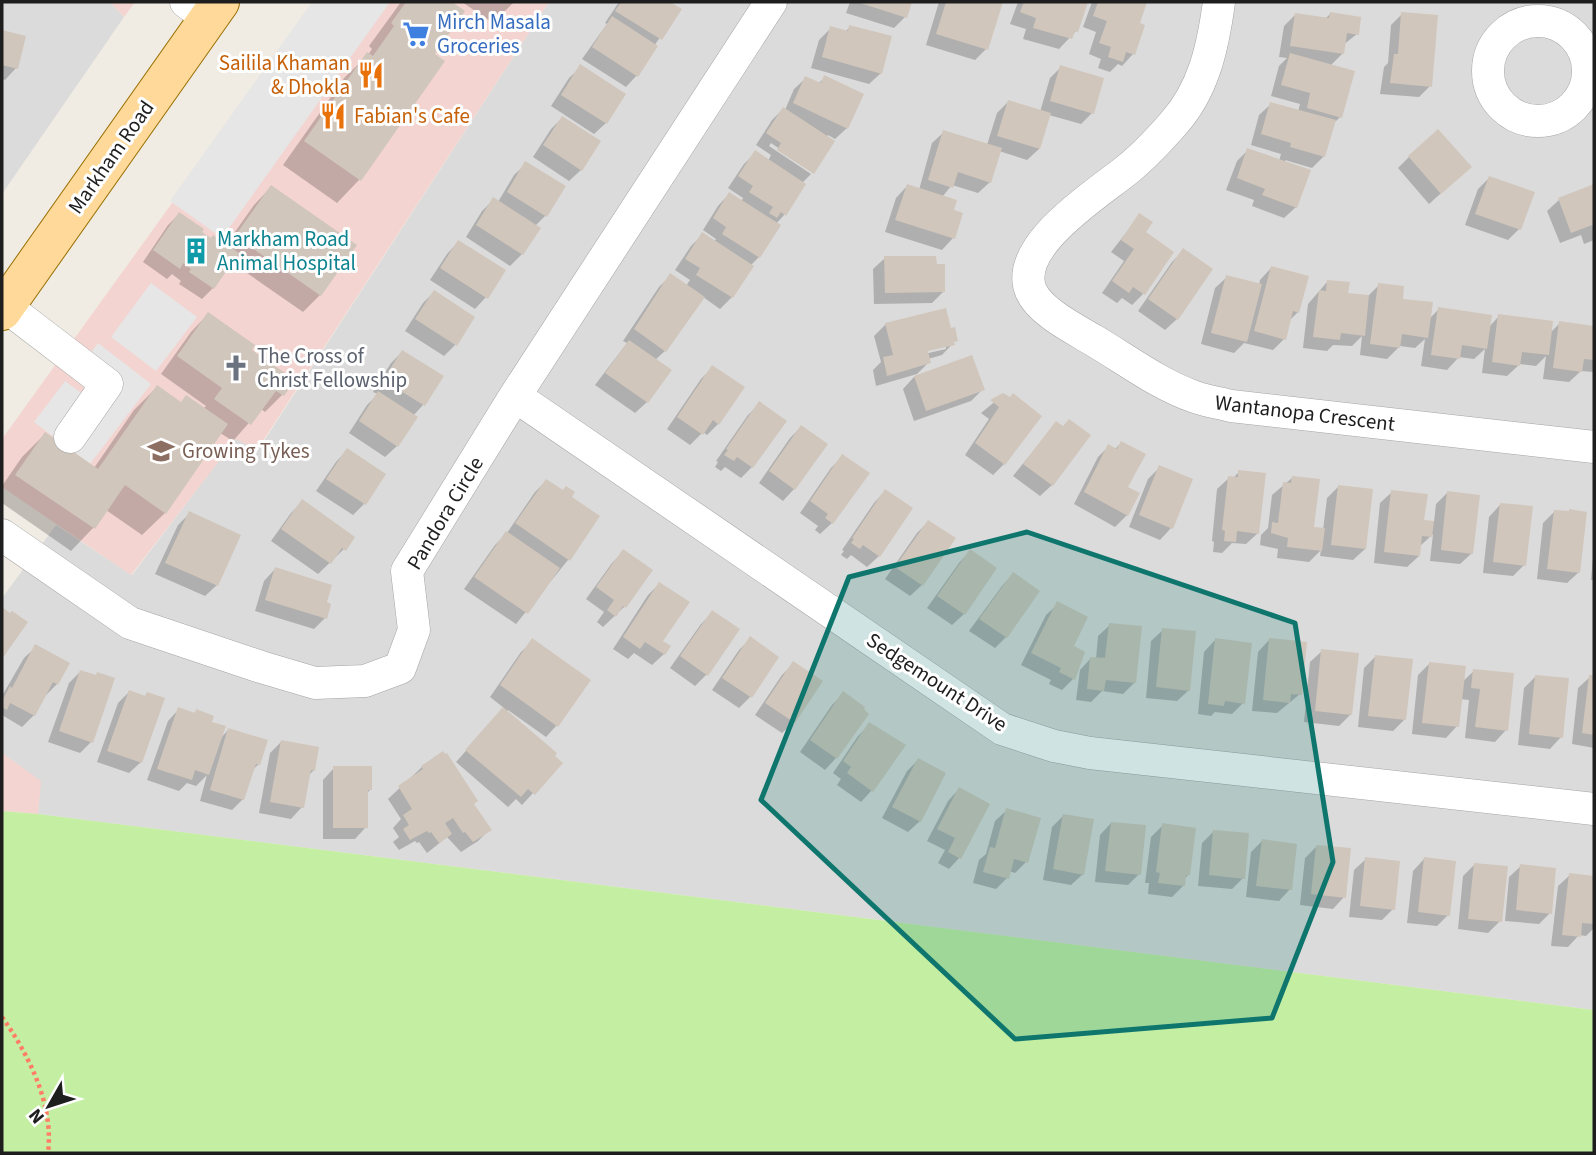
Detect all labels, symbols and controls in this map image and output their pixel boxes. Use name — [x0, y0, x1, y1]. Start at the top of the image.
place label: Mirch Masala Groceries — [437, 7, 551, 61]
supermarket icon: Mirch Masala Groceries — [401, 19, 431, 49]
place label: Sailila Khaman & Dhokla — [219, 48, 350, 102]
restaurant icon: Sailila Khaman & Dhokla — [356, 60, 386, 90]
street label: Markham Road — [61, 94, 161, 220]
restaurant icon: Fabian's Cafe — [318, 101, 348, 131]
place label: Fabian's Cafe — [354, 101, 470, 131]
place label: Markham Road Animal Hospital — [217, 224, 356, 278]
building icon: Markham Road Animal Hospital — [181, 236, 211, 266]
place label: The Cross of Christ Fellowship — [257, 341, 407, 395]
church icon: The Cross of Christ Fellowship — [221, 353, 251, 383]
street label: Wantanopa Crescent — [1213, 387, 1397, 439]
school or university icon: Growing Tykes — [146, 436, 176, 466]
place label: Growing Tykes — [182, 436, 310, 466]
street label: Pandora Circle — [399, 451, 491, 575]
street label: Sedgemount Drive — [861, 625, 1013, 739]
north arrow — [14, 1071, 84, 1141]
text: N — [22, 1102, 51, 1129]

